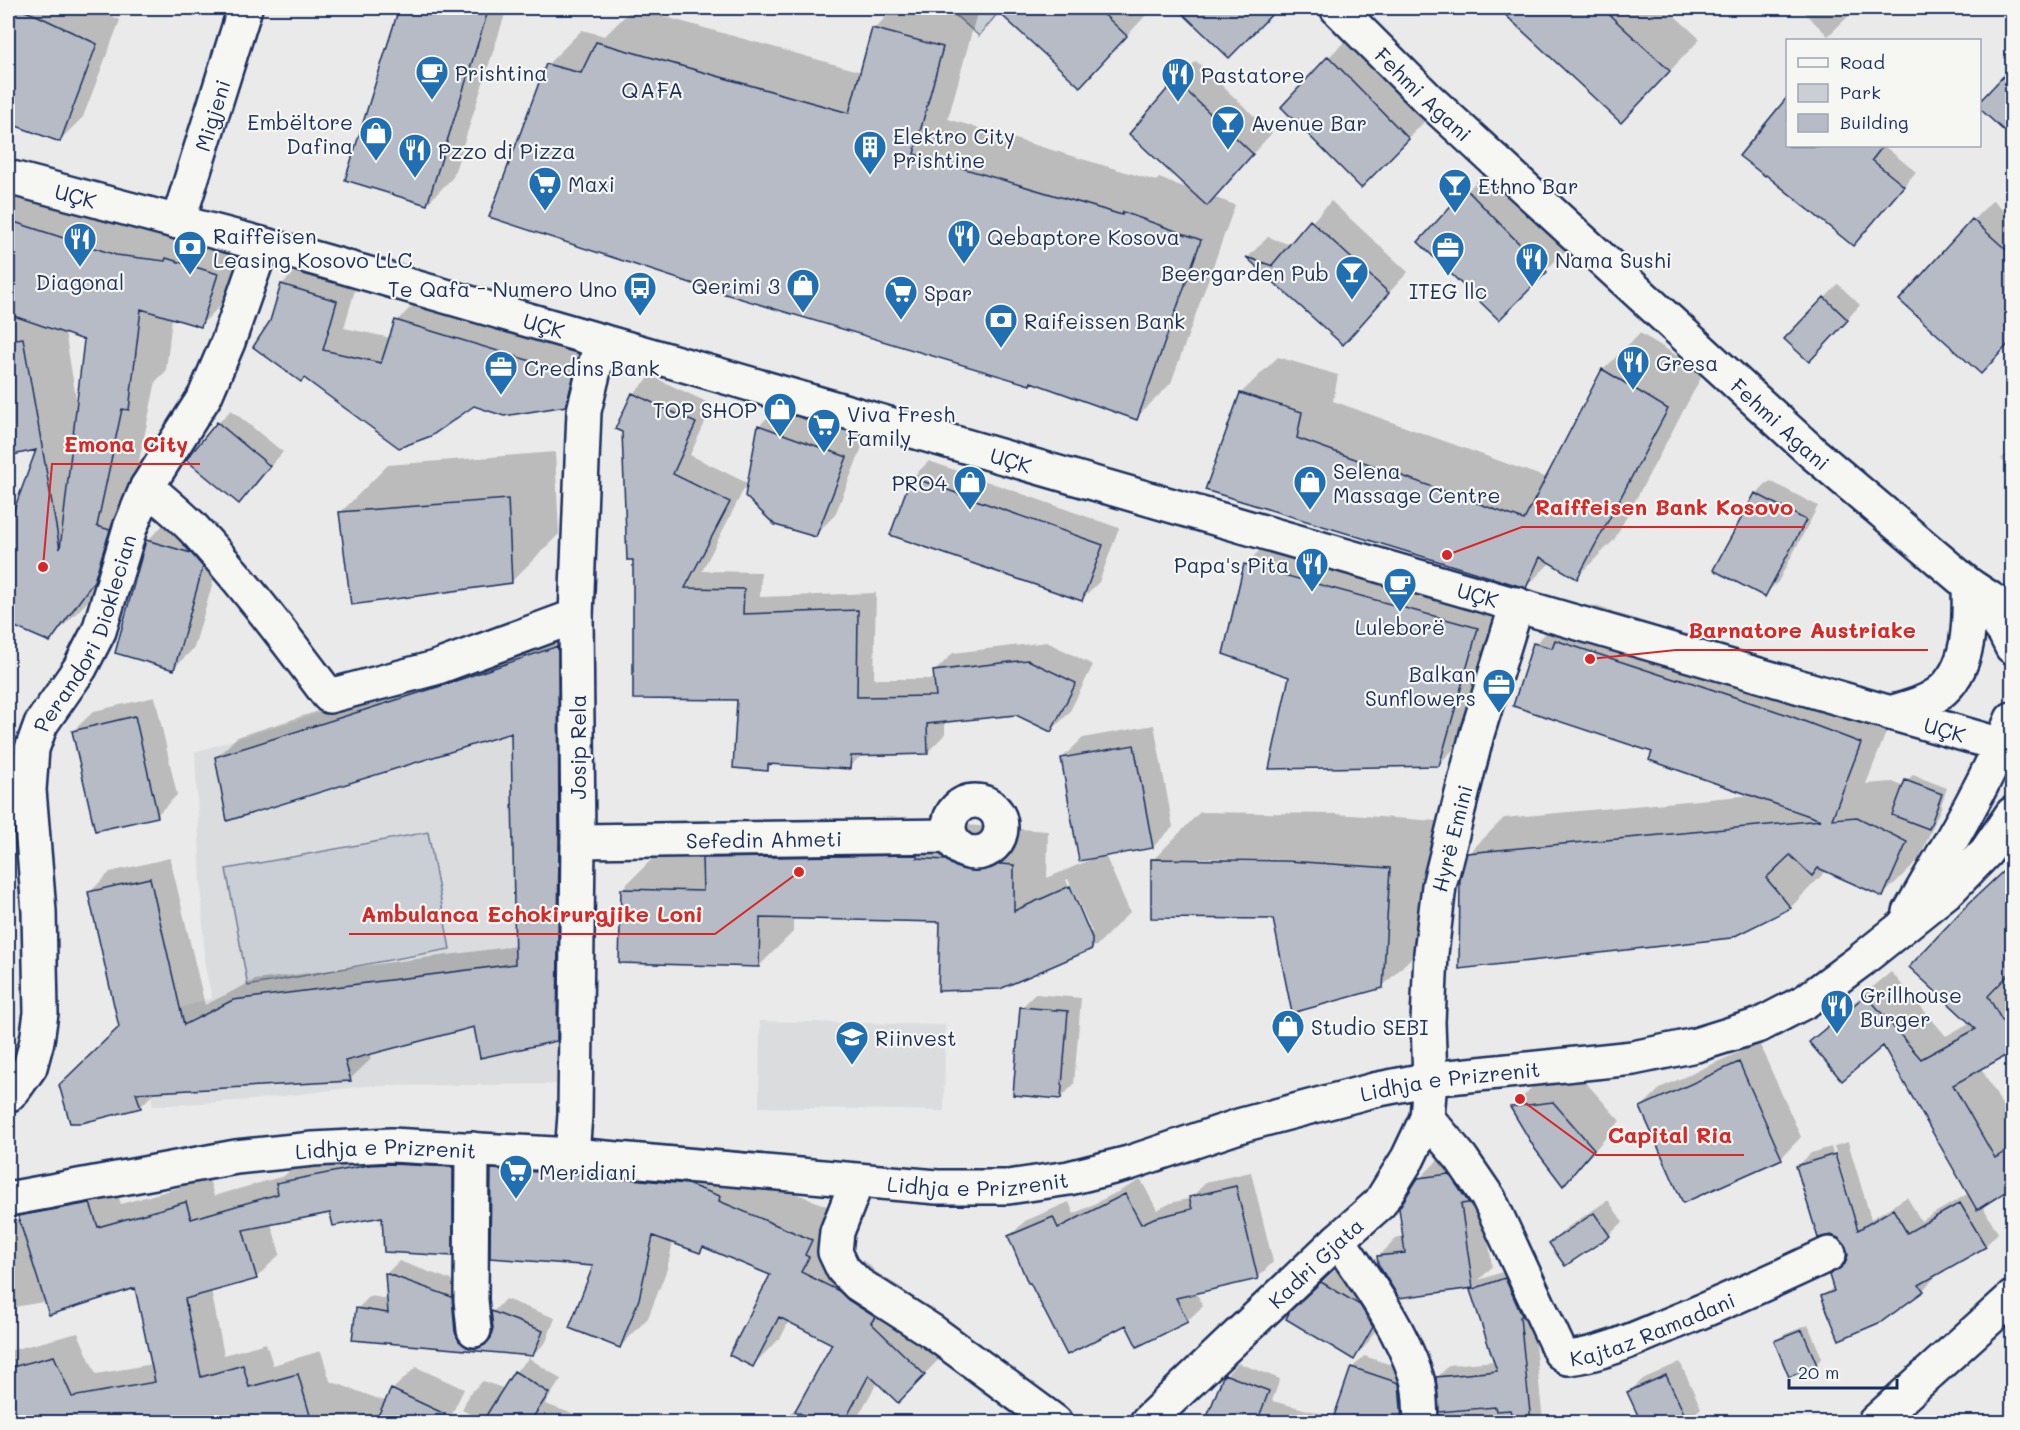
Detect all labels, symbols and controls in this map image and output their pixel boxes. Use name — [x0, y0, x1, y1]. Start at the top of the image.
legend — [1786, 39, 1981, 147]
street label: Fehmi Agani — [1370, 41, 1478, 147]
text: Road — [1840, 50, 1885, 74]
cafe icon: Prishtina — [414, 54, 450, 101]
restaurant icon: Pastatore — [1160, 56, 1196, 103]
place label: Prishtina — [455, 59, 547, 86]
place label: Pastatore — [1201, 61, 1305, 88]
district label: QAFA — [621, 75, 685, 104]
street label: Migjeni — [188, 76, 235, 154]
text: Park — [1840, 80, 1881, 104]
bar icon: Avenue Bar — [1210, 104, 1246, 151]
place label: Embëltore Dafina — [247, 108, 353, 159]
place label: Avenue Bar — [1251, 109, 1367, 136]
text: Building — [1840, 110, 1908, 134]
shop icon: Embëltore Dafina — [358, 115, 394, 162]
place label: Elektro City Prishtine — [893, 122, 1015, 173]
building icon: Elektro City Prishtine — [852, 129, 888, 176]
restaurant icon: Pzzo di Pizza — [397, 132, 433, 179]
place label: Pzzo di Pizza — [438, 137, 576, 164]
supermarket icon: Maxi — [527, 165, 563, 212]
bar icon: Ethno Bar — [1437, 167, 1473, 214]
place label: Maxi — [568, 170, 615, 197]
place label: Ethno Bar — [1478, 172, 1579, 199]
street label: UÇK — [52, 177, 100, 213]
restaurant icon: Qebaptore Kosova — [946, 218, 982, 265]
restaurant icon: Diagonal — [62, 221, 98, 268]
place label: Raiffeisen Leasing Kosovo LLC — [213, 222, 413, 273]
place label: Qebaptore Kosova — [987, 223, 1180, 250]
bank icon: Raiffeisen Leasing Kosovo LLC — [172, 229, 208, 276]
office icon: ITEG llc — [1430, 230, 1466, 277]
restaurant icon: Nama Sushi — [1514, 241, 1550, 288]
place label: Nama Sushi — [1555, 246, 1672, 273]
bar icon: Beergarden Pub — [1334, 254, 1370, 301]
place label: Beergarden Pub — [1161, 259, 1329, 286]
shop icon: Qerimi 3 — [785, 267, 821, 314]
place label: Diagonal — [36, 268, 124, 295]
bus stop icon: Te Qafa - Numero Uno — [622, 270, 658, 317]
place label: Qerimi 3 — [691, 272, 780, 299]
supermarket icon: Spar — [883, 274, 919, 321]
place label: Te Qafa - Numero Uno — [388, 275, 617, 302]
place label: ITEG llc — [1409, 277, 1487, 304]
place label: Spar — [924, 279, 972, 306]
bank icon: Raifeissen Bank — [983, 302, 1019, 349]
street label: UÇK — [520, 306, 568, 343]
place label: Raifeissen Bank — [1024, 307, 1185, 334]
restaurant icon: Gresa — [1615, 344, 1651, 391]
office icon: Credins Bank — [483, 349, 519, 396]
place label: Gresa — [1656, 349, 1718, 376]
place label: Credins Bank — [524, 354, 660, 381]
street label: Fehmi Agani — [1726, 371, 1836, 475]
shop icon: TOP SHOP — [762, 391, 798, 438]
place label: TOP SHOP — [653, 396, 757, 423]
place label: Viva Fresh Family — [847, 400, 955, 451]
supermarket icon: Viva Fresh Family — [806, 407, 842, 454]
callout: Emona City — [52, 424, 200, 464]
text: Emona City — [64, 429, 188, 458]
street label: UÇK — [987, 440, 1035, 478]
place label: Selena Massage Centre — [1333, 457, 1501, 508]
shop icon: PRO4 — [952, 464, 988, 511]
shop icon: Selena Massage Centre — [1292, 464, 1328, 511]
place label: PRO4 — [892, 469, 948, 496]
callout: Raiffeisen Bank Kosovo — [1522, 487, 1805, 527]
text: Raiffeisen Bank Kosovo — [1535, 492, 1793, 521]
street label: Perandori Dioklecian — [26, 531, 141, 735]
restaurant icon: Papa's Pita — [1294, 546, 1330, 593]
place label: Papa's Pita — [1174, 551, 1289, 578]
cafe icon: Luleborë — [1382, 566, 1418, 613]
street label: UÇK — [1454, 575, 1502, 613]
callout: Barnatore Austriake — [1676, 610, 1928, 650]
place label: Luleborë — [1355, 613, 1445, 640]
text: Barnatore Austriake — [1688, 615, 1916, 644]
place label: Balkan Sunflowers — [1365, 660, 1476, 711]
office icon: Balkan Sunflowers — [1481, 667, 1517, 714]
street label: Josip Rela — [564, 694, 591, 800]
street label: UÇK — [1921, 710, 1969, 747]
street label: Hyrë Emini — [1425, 782, 1477, 895]
street label: Sefedin Ahmeti — [686, 824, 842, 853]
callout: Ambulanca Echokirurgjike Loni — [349, 894, 715, 934]
text: Ambulanca Echokirurgjike Loni — [361, 899, 703, 928]
place label: Grillhouse Burger — [1860, 981, 1962, 1032]
restaurant icon: Grillhouse Burger — [1819, 988, 1855, 1035]
shop icon: Studio SEBI — [1270, 1008, 1306, 1055]
place label: Studio SEBI — [1311, 1013, 1429, 1040]
school or university icon: Riinvest — [834, 1019, 870, 1066]
place label: Riinvest — [875, 1024, 957, 1051]
street label: Lidhja e Prizrenit — [1357, 1054, 1541, 1107]
callout: Capital Ria — [1596, 1115, 1744, 1155]
text: Capital Ria — [1608, 1120, 1732, 1149]
street label: Lidhja e Prizrenit — [294, 1131, 477, 1164]
supermarket icon: Meridiani — [498, 1153, 534, 1200]
place label: Meridiani — [539, 1158, 637, 1185]
street label: Lidhja e Prizrenit — [886, 1165, 1070, 1201]
street label: Kadri Gjata — [1262, 1211, 1368, 1313]
street label: Kajtaz Ramadani — [1568, 1285, 1739, 1371]
scale bar — [1789, 1352, 1897, 1390]
text: 20 m — [1798, 1360, 1839, 1384]

